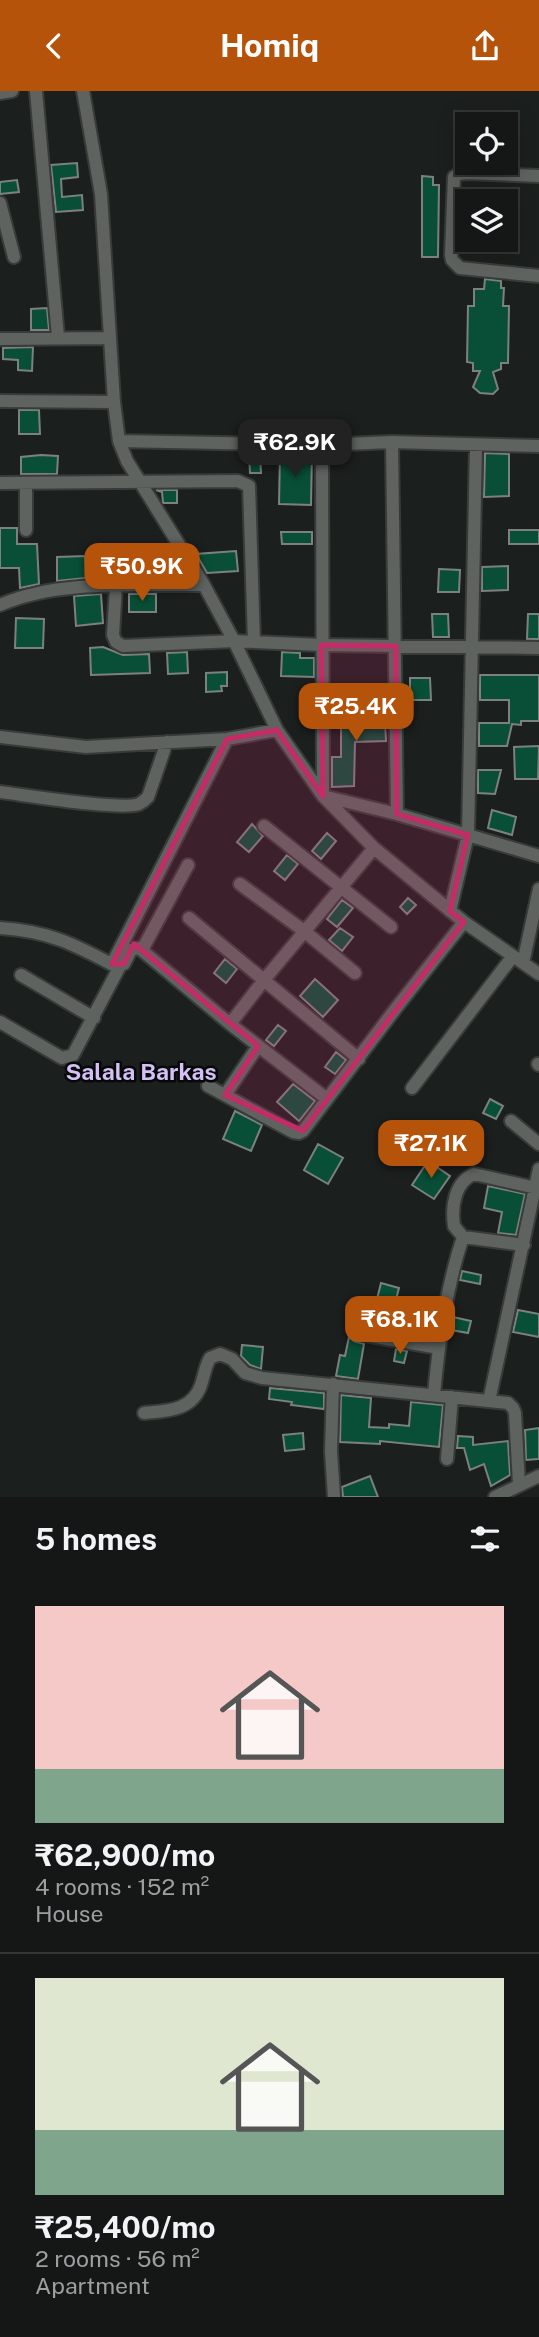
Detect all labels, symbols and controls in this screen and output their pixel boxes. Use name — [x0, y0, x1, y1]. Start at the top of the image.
icon: back — [35, 27, 73, 65]
text: Homiq — [220, 27, 319, 64]
icon: share — [466, 27, 504, 65]
map controls — [455, 112, 518, 252]
button: locate — [455, 112, 518, 175]
button: layers — [455, 189, 518, 252]
pin: ₹62.9K — [238, 419, 352, 479]
text: ₹62.9K — [254, 428, 336, 455]
pin: ₹50.9K — [85, 543, 199, 603]
text: ₹50.9K — [101, 552, 183, 579]
pin: ₹25.4K — [299, 683, 413, 743]
text: ₹25.4K — [315, 692, 397, 719]
district label: Salala Barkas — [65, 1058, 217, 1085]
pin: ₹27.1K — [374, 1121, 488, 1180]
text: ₹27.1K — [394, 1129, 468, 1156]
pin: ₹68.1K — [343, 1297, 457, 1356]
text: ₹68.1K — [361, 1305, 439, 1332]
icon: filters — [466, 1520, 504, 1558]
text: 5 homes — [35, 1521, 157, 1557]
icon: home — [207, 1652, 333, 1778]
text: ₹62,900/mo — [35, 1837, 215, 1873]
text: 4 rooms · 152 m² — [35, 1873, 209, 1900]
text: House — [35, 1900, 103, 1927]
icon: home — [207, 2024, 333, 2150]
text: ₹25,400/mo — [35, 2209, 216, 2245]
text: 2 rooms · 56 m² — [35, 2245, 200, 2272]
text: Apartment — [35, 2272, 150, 2299]

